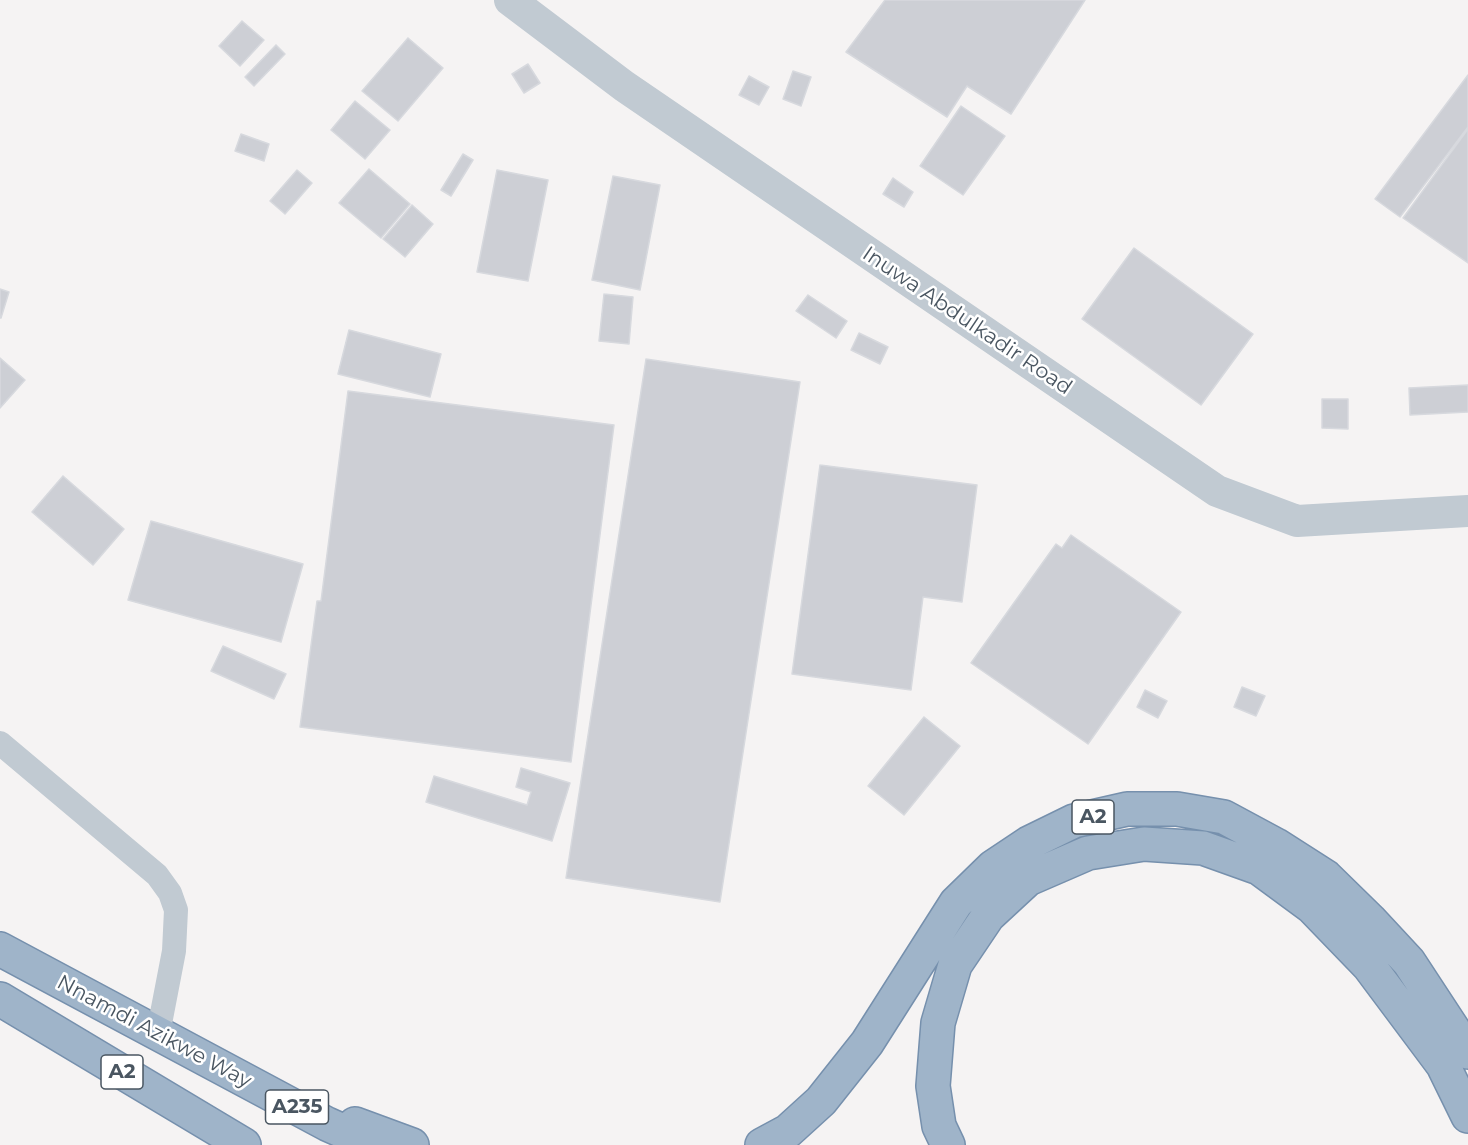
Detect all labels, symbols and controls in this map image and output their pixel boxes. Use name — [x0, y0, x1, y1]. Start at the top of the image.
street label: Inuwa Abdulkadir Road — [857, 241, 1077, 401]
road number: A2 — [1072, 800, 1114, 834]
street label: Nnamdi Azikwe Way — [52, 970, 256, 1094]
road number: A2 — [101, 1055, 143, 1089]
road number: A235 — [266, 1090, 328, 1124]

